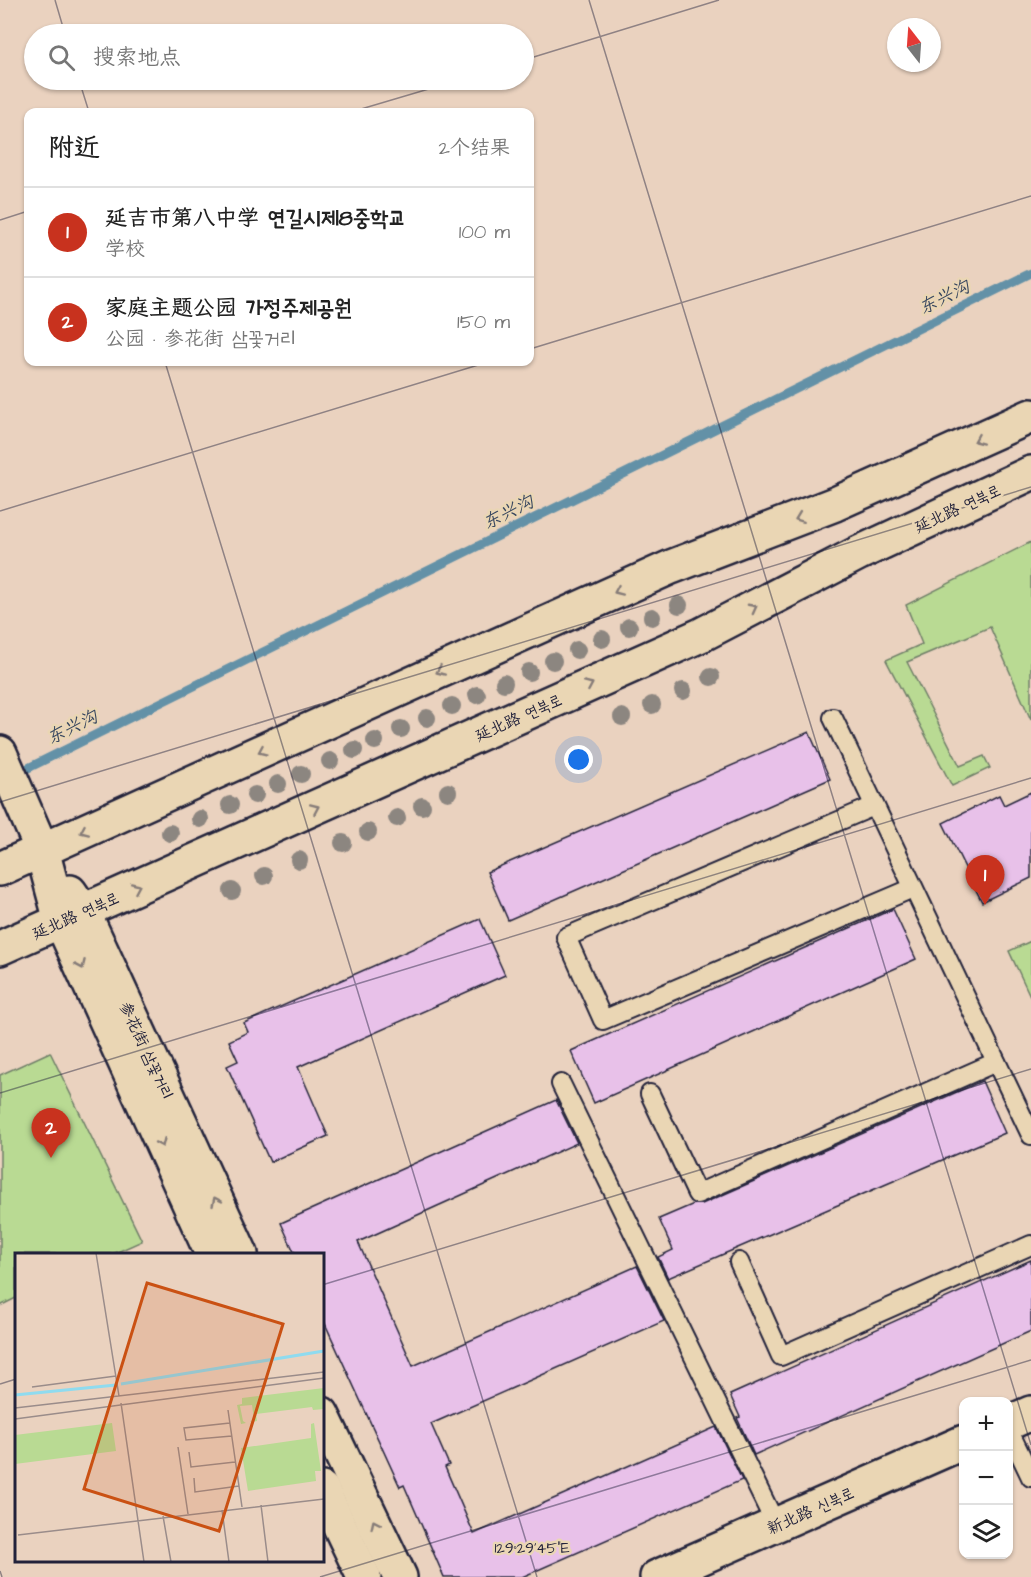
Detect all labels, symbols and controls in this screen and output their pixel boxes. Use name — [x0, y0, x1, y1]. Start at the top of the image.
north arrow — [887, 18, 941, 72]
search box — [24, 24, 534, 90]
icon: search — [45, 41, 78, 74]
text: 搜索地点 — [93, 42, 181, 73]
text: 附近 — [48, 130, 100, 166]
text: 2个结果 — [439, 134, 510, 162]
text: 延吉市第八中学 연길시제8중학교 — [105, 203, 406, 234]
text: 1 — [66, 218, 69, 246]
text: 100 m — [459, 218, 510, 246]
text: 学校 — [105, 235, 145, 263]
water label: 东兴沟 — [914, 274, 976, 321]
text: 家庭主题公园 가정주제공원 — [105, 293, 352, 324]
text: 2 — [62, 308, 73, 336]
text: 150 m — [457, 308, 510, 336]
text: 公园 · 参花街 삼꽃거리 — [105, 325, 296, 353]
one-way arrow — [973, 433, 984, 445]
street label: 延北路 연북로 — [911, 479, 1004, 539]
water label: 东兴沟 — [478, 489, 540, 536]
one-way arrow — [794, 511, 805, 523]
one-way arrow — [613, 584, 624, 596]
one-way arrow — [747, 604, 757, 615]
one-way arrow — [436, 664, 447, 676]
one-way arrow — [582, 681, 593, 693]
street label: 延北路 연북로 — [471, 689, 565, 747]
water label: 东兴沟 — [42, 704, 104, 751]
one-way arrow — [258, 744, 269, 756]
your location — [564, 745, 593, 774]
one-way arrow — [308, 803, 319, 815]
one-way arrow — [80, 824, 91, 836]
pin: 1 — [966, 856, 1004, 905]
one-way arrow — [130, 882, 141, 894]
street label: 延北路 연북로 — [28, 887, 122, 945]
one-way arrow — [73, 959, 85, 970]
street label: 参花街 삼꽃거리 — [114, 998, 178, 1103]
pin: 2 — [32, 1108, 70, 1158]
one-way arrow — [154, 1136, 166, 1147]
one-way arrow — [212, 1197, 224, 1208]
inset map — [15, 1253, 324, 1562]
map controls — [959, 1397, 1013, 1559]
button: + — [959, 1397, 1013, 1451]
button: − — [959, 1451, 1013, 1505]
street label: 新北路 신북로 — [763, 1482, 857, 1540]
button: layers — [959, 1505, 1013, 1559]
one-way arrow — [370, 1520, 382, 1531]
text: 129°29'45"E — [494, 1538, 570, 1559]

